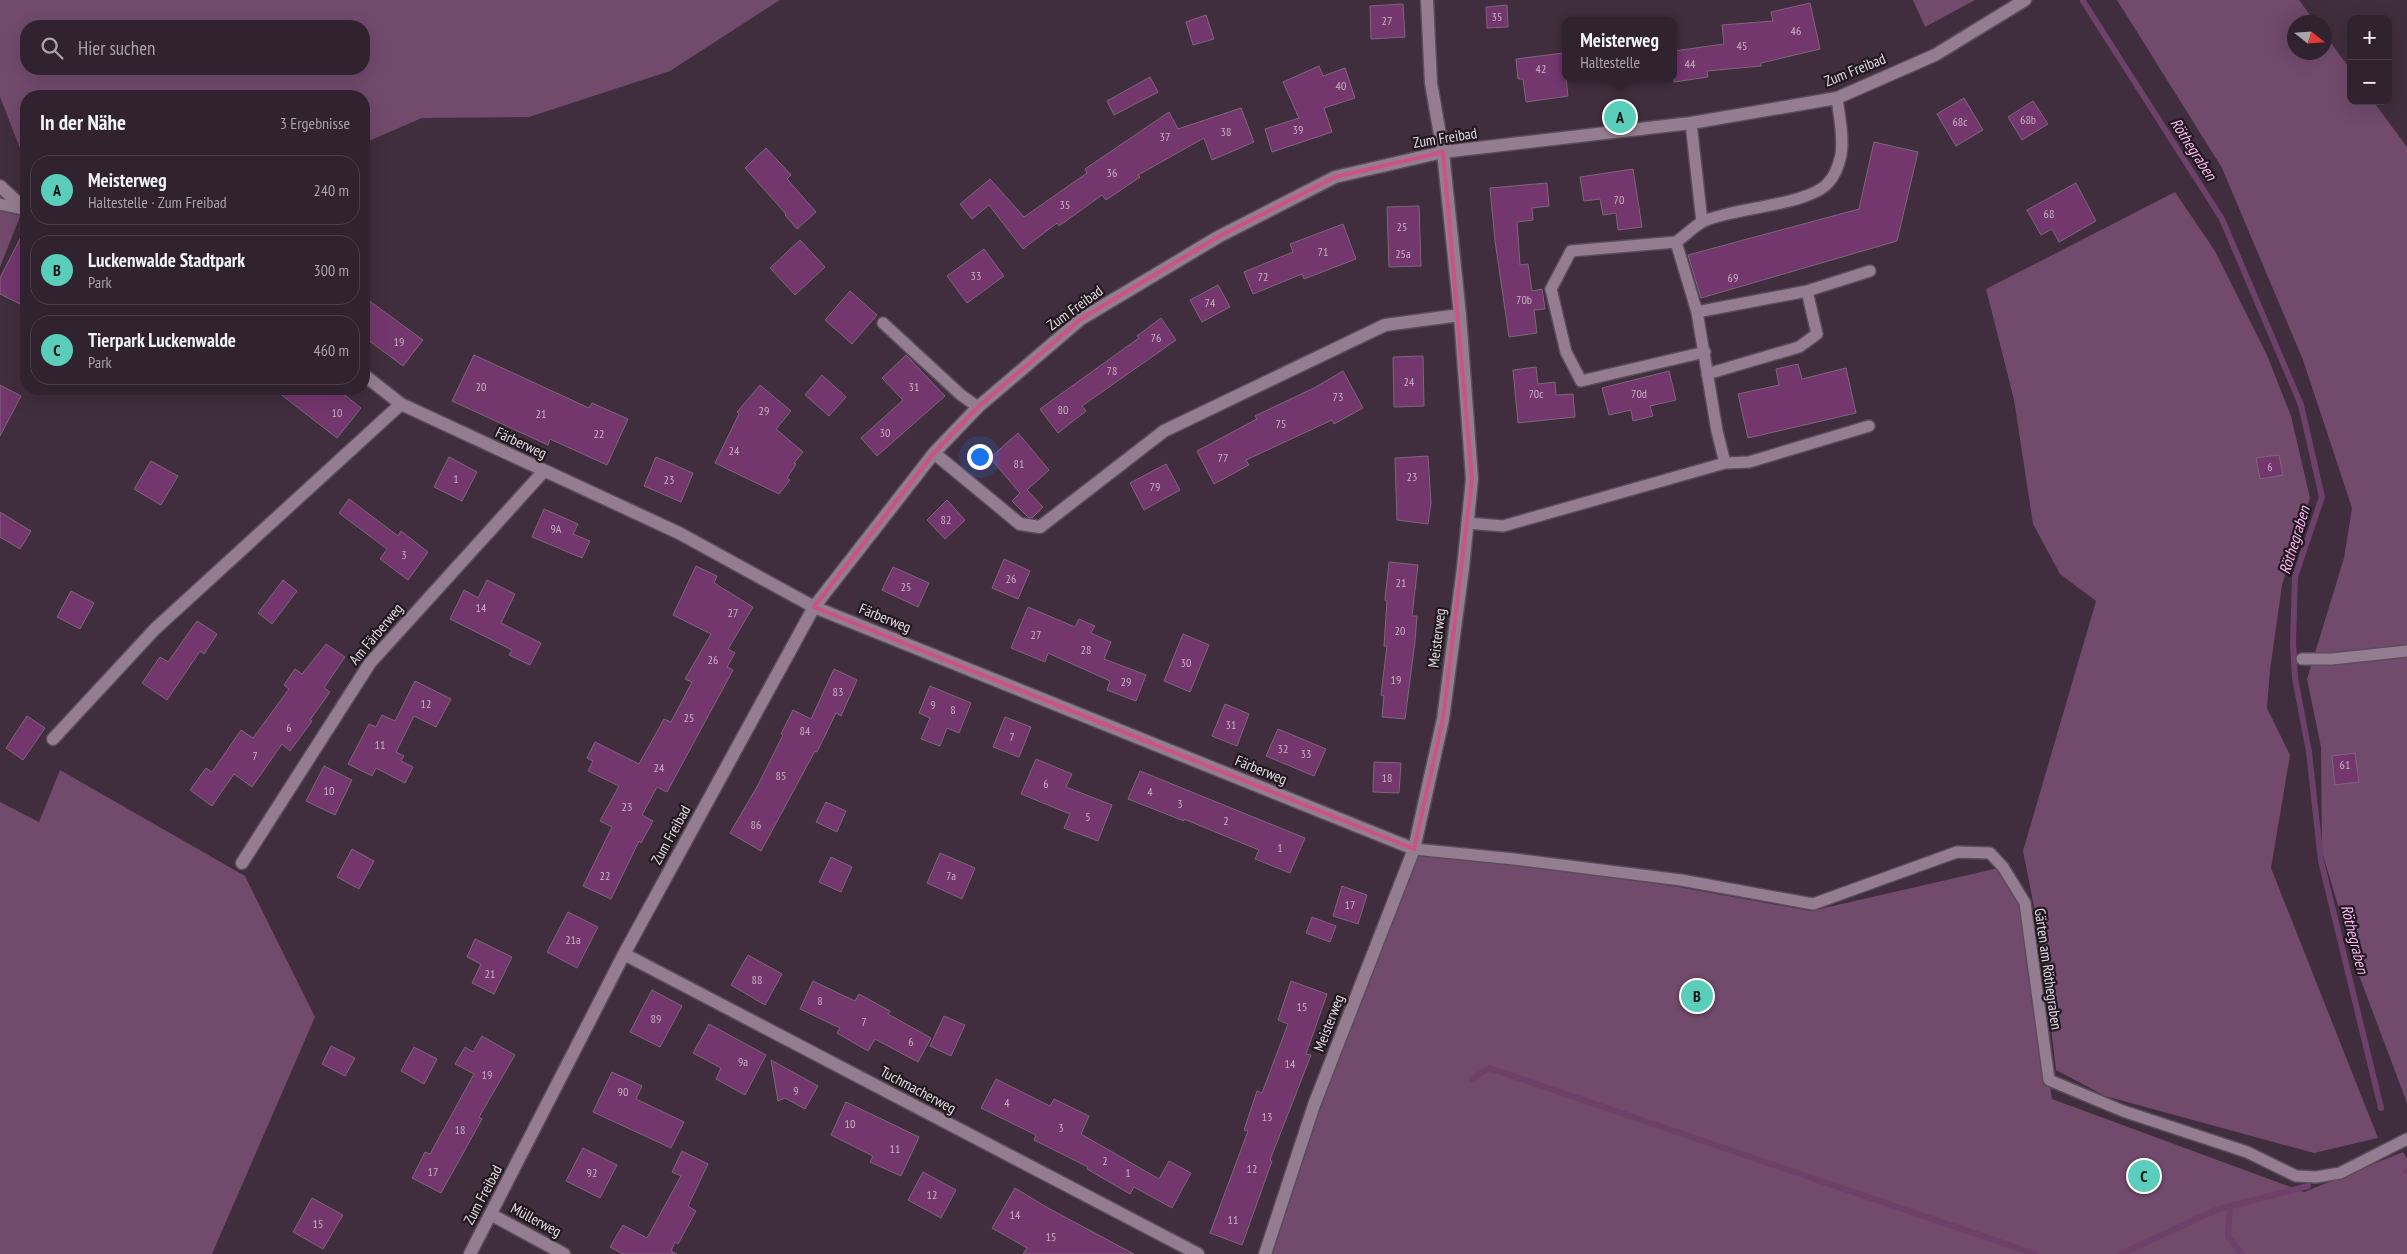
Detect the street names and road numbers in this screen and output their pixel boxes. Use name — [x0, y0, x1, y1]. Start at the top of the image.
street label: Zum Freibad — [1821, 49, 1888, 90]
street label: Zum Freibad — [1412, 123, 1478, 152]
street label: Zum Freibad — [1043, 281, 1106, 334]
street label: Färberweg — [493, 422, 550, 463]
street label: Am Färberweg — [344, 599, 407, 668]
street label: Färberweg — [856, 599, 914, 637]
street label: Meisterweg — [1423, 607, 1450, 669]
street label: Färberweg — [1232, 751, 1290, 789]
street label: Zum Freibad — [647, 802, 695, 868]
street label: Gärten am Röthegraben — [2031, 907, 2066, 1031]
street label: Meisterweg — [1309, 992, 1348, 1054]
street label: Tuchmacherweg — [877, 1062, 959, 1117]
street label: Zum Freibad — [459, 1162, 506, 1228]
street label: Müllerweg — [508, 1198, 565, 1241]

